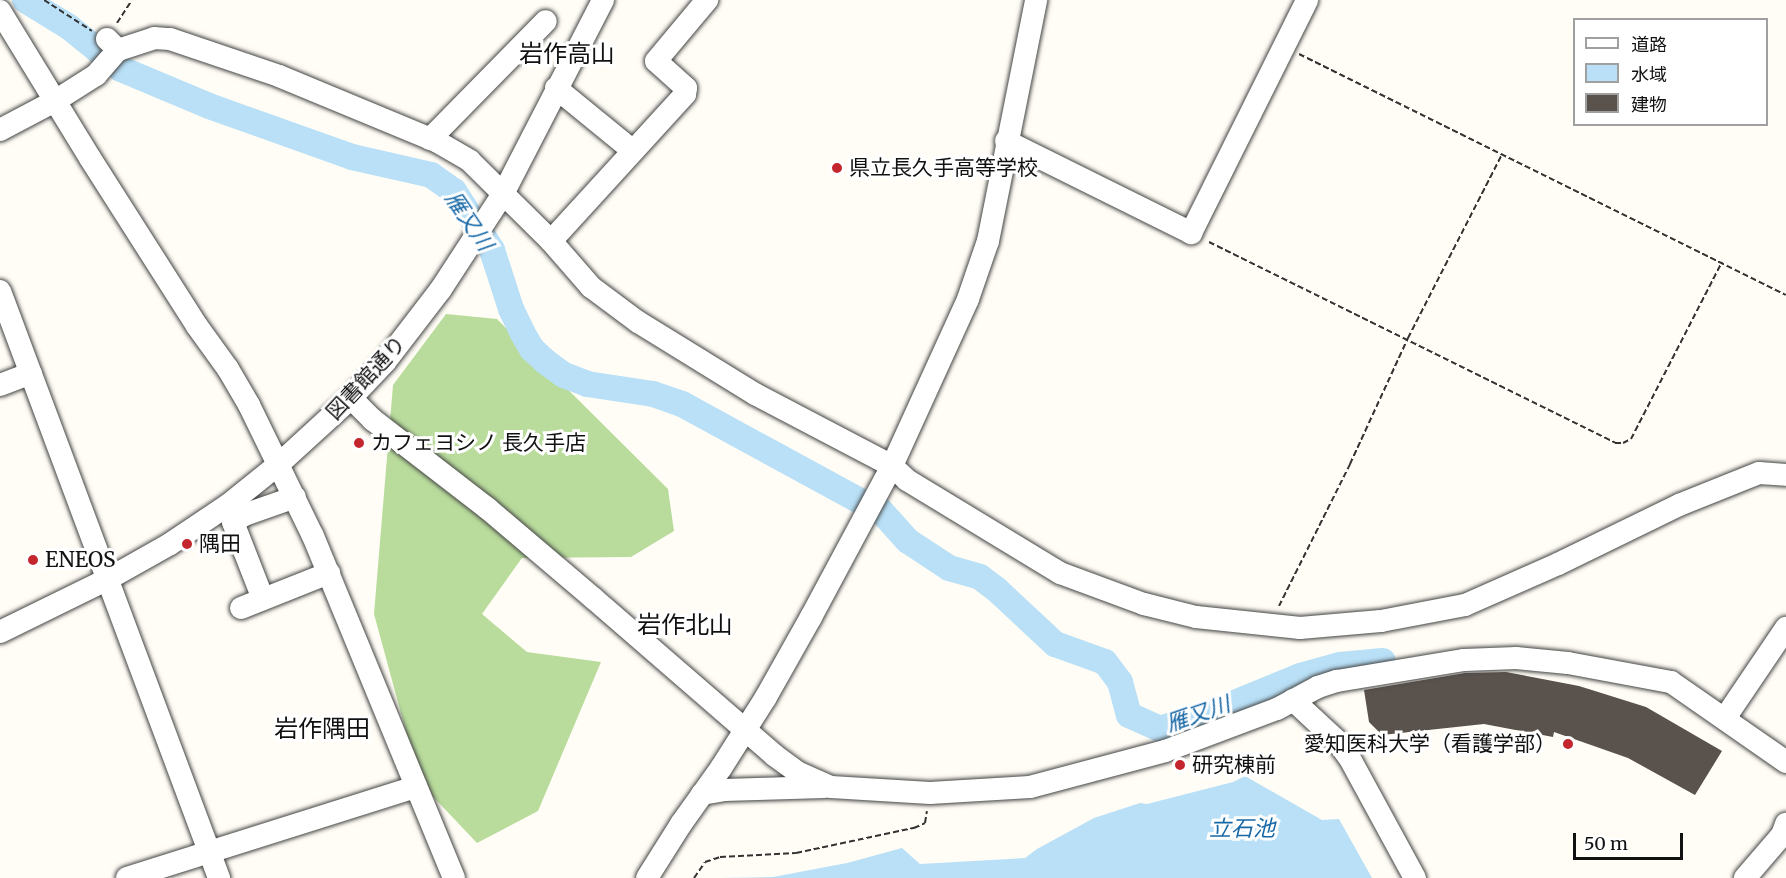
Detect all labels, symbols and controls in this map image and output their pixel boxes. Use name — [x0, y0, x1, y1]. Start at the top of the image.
legend — [1573, 18, 1768, 126]
text: 道路 — [1631, 33, 1667, 56]
district label: 岩作高山 — [519, 40, 615, 68]
text: 水域 — [1631, 63, 1667, 86]
text: 建物 — [1631, 93, 1667, 116]
place label: 県立長久手高等学校 — [849, 155, 1038, 181]
marker: 県立長久手高等学校 — [830, 161, 844, 175]
water label: 雁又川 — [440, 186, 498, 256]
street label: 図書館通り — [321, 331, 411, 425]
place label: カフェヨシノ 長久手店 — [371, 430, 586, 456]
marker: カフェヨシノ 長久手店 — [352, 436, 366, 450]
place label: 隅田 — [199, 531, 241, 557]
marker: 隅田 — [180, 537, 194, 551]
place label: ENEOS — [45, 547, 116, 573]
marker: ENEOS — [26, 553, 40, 567]
district label: 岩作北山 — [637, 611, 733, 639]
water label: 雁又川 — [1163, 691, 1233, 737]
district label: 岩作隅田 — [274, 715, 370, 743]
place label: 愛知医科大学（看護学部） — [1304, 731, 1556, 757]
marker: 愛知医科大学（看護学部） — [1561, 737, 1575, 751]
place label: 研究棟前 — [1192, 752, 1276, 778]
marker: 研究棟前 — [1173, 758, 1187, 772]
water label: 立石池 — [1209, 816, 1275, 842]
scale bar — [1576, 821, 1686, 859]
text: 50 m — [1584, 832, 1628, 855]

